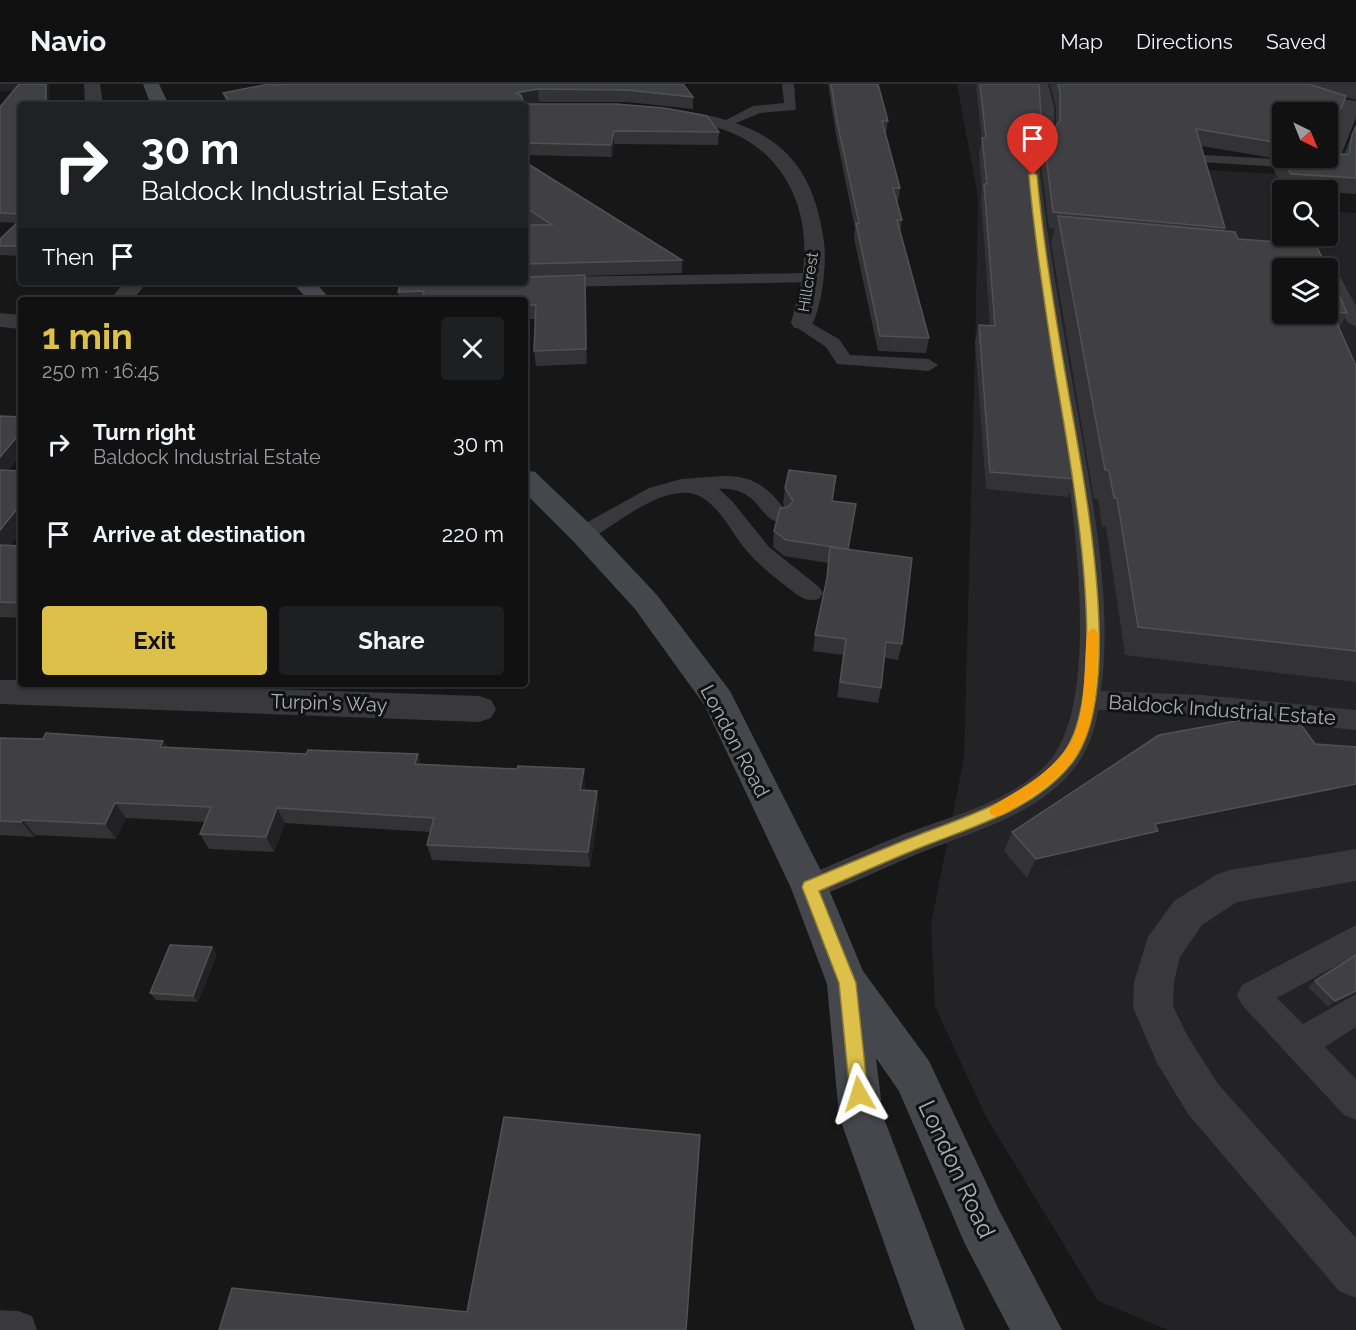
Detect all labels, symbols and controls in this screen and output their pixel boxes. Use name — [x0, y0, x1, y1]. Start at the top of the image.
text: Navio — [30, 25, 106, 58]
text: Map — [1060, 29, 1103, 54]
text: Directions — [1136, 29, 1233, 54]
text: Saved — [1266, 29, 1326, 54]
north arrow — [1272, 102, 1338, 168]
map controls — [1272, 102, 1338, 324]
pin — [1007, 113, 1058, 175]
icon: arrive — [1016, 122, 1049, 155]
text: 30 m — [141, 125, 239, 174]
icon: right — [42, 126, 120, 204]
text: Baldock Industrial Estate — [141, 175, 449, 206]
button: search — [1272, 180, 1338, 246]
icon: arrive — [106, 240, 139, 273]
text: Then — [42, 244, 94, 270]
street label: Hillcrest — [794, 250, 822, 313]
button: layers — [1272, 258, 1338, 324]
text: 1 min — [42, 315, 133, 357]
button: close — [441, 317, 504, 380]
text: 250 m · 16:45 — [42, 359, 159, 383]
text: Turn right — [93, 419, 196, 445]
icon: right — [42, 428, 75, 461]
text: 30 m — [453, 431, 504, 457]
text: Baldock Industrial Estate — [93, 445, 321, 469]
icon: arrive — [42, 518, 75, 551]
text: Arrive at destination — [93, 521, 306, 547]
text: 220 m — [442, 521, 504, 547]
button: Exit — [42, 606, 267, 675]
button: Share — [279, 606, 504, 675]
street label: London Road — [695, 681, 775, 801]
street label: Turpin's Way — [270, 689, 388, 717]
street label: Baldock Industrial Estate — [1108, 690, 1337, 730]
position arrow — [827, 1062, 891, 1126]
street label: London Road — [912, 1095, 1002, 1243]

